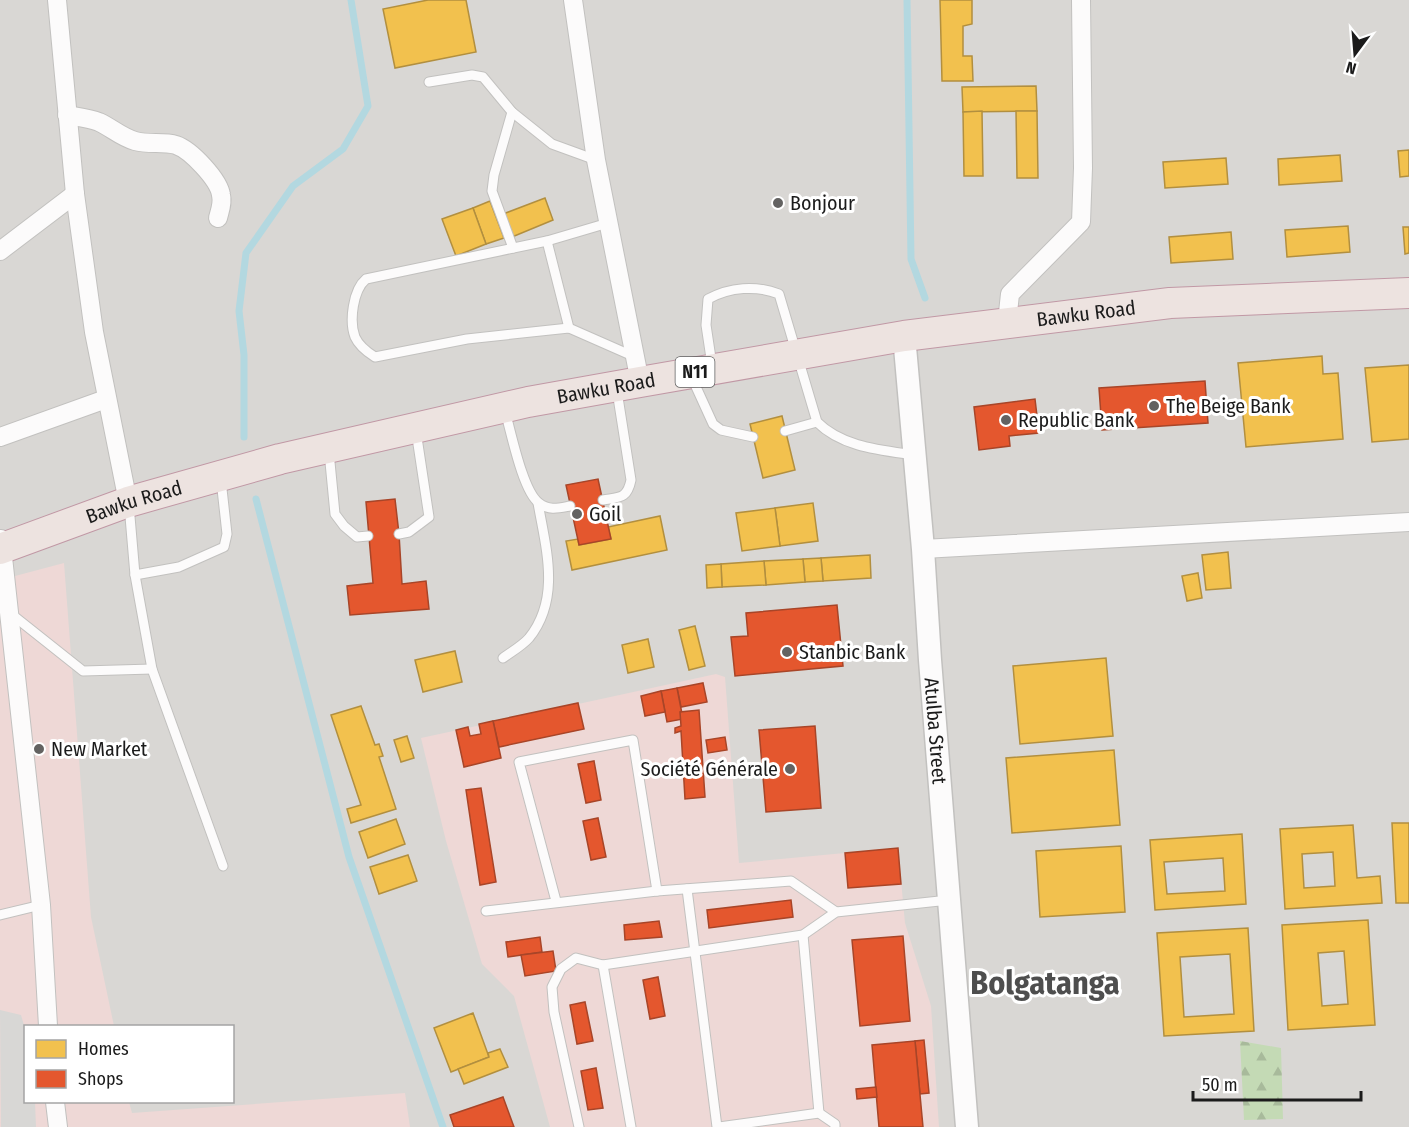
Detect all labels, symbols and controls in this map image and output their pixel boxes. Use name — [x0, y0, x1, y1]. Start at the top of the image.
north arrow — [1325, 24, 1385, 84]
text: N — [1344, 57, 1358, 78]
place label: Bonjour — [790, 191, 855, 215]
marker: Bonjour — [771, 196, 785, 210]
street label: Bawku Road — [1035, 295, 1137, 331]
road number: N11 — [676, 357, 714, 387]
street label: Bawku Road — [555, 368, 657, 409]
place label: The Beige Bank — [1166, 394, 1291, 418]
marker: The Beige Bank — [1147, 399, 1161, 413]
place label: Republic Bank — [1018, 408, 1135, 432]
marker: Republic Bank — [999, 413, 1013, 427]
street label: Bawku Road — [82, 475, 185, 528]
place label: Goil — [589, 502, 621, 526]
marker: Goil — [570, 507, 584, 521]
place label: Stanbic Bank — [799, 640, 906, 664]
marker: Stanbic Bank — [780, 645, 794, 659]
street label: Atulba Street — [919, 676, 952, 785]
place label: New Market — [51, 737, 148, 761]
marker: New Market — [32, 742, 46, 756]
place label: Société Générale — [640, 757, 778, 781]
marker: Société Générale — [783, 762, 797, 776]
district label: Bolgatanga — [970, 964, 1120, 1002]
legend — [24, 1025, 234, 1103]
text: Homes — [78, 1038, 129, 1060]
scale bar — [1193, 1064, 1361, 1102]
text: Shops — [78, 1068, 123, 1090]
text: 50 m — [1202, 1074, 1238, 1096]

